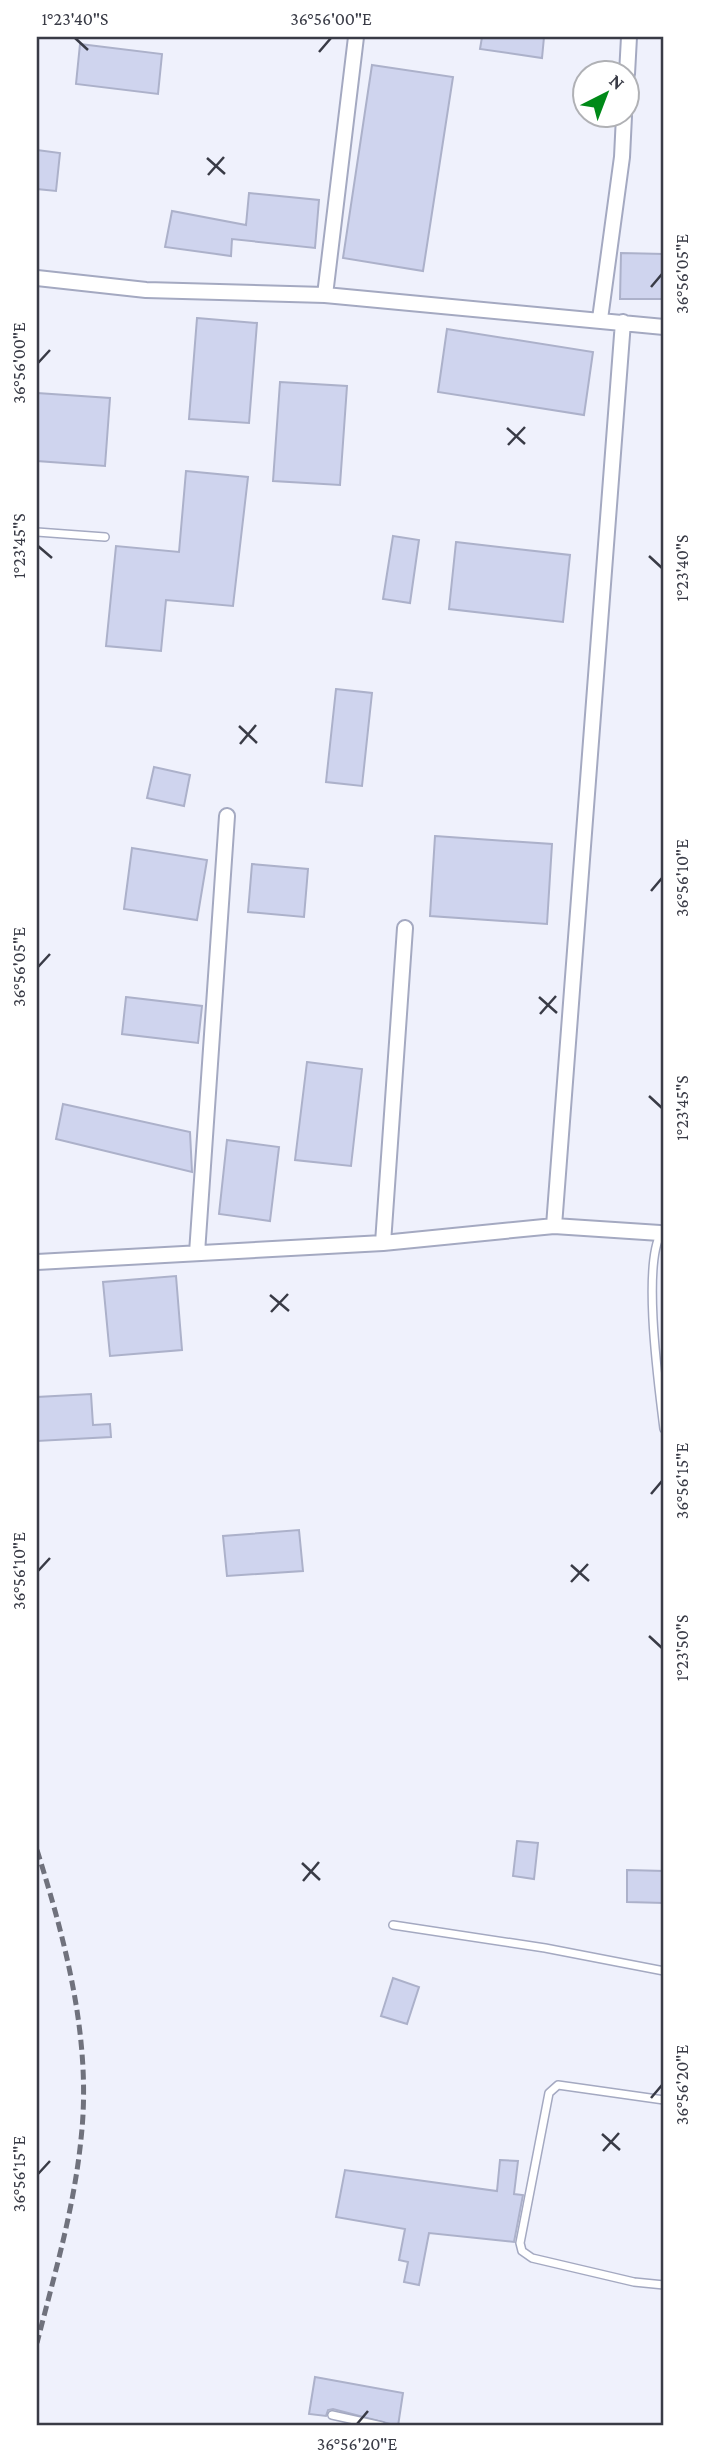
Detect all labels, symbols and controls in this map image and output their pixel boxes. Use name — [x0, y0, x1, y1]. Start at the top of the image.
text: 1°23'40"S — [42, 9, 108, 29]
text: 36°56'00"E — [290, 9, 372, 29]
north arrow — [572, 60, 642, 130]
text: N — [605, 70, 629, 94]
text: 36°56'05"E — [672, 234, 692, 314]
text: 36°56'00"E — [9, 322, 29, 404]
text: 1°23'45"S — [9, 513, 29, 579]
text: 1°23'40"S — [672, 535, 692, 601]
text: 36°56'10"E — [672, 839, 692, 917]
text: 36°56'05"E — [9, 927, 29, 1007]
text: 1°23'45"S — [672, 1075, 692, 1141]
text: 36°56'15"E — [672, 1443, 692, 1519]
text: 36°56'10"E — [9, 1532, 29, 1610]
text: 1°23'50"S — [672, 1615, 692, 1681]
text: 36°56'20"E — [672, 2045, 692, 2125]
text: 36°56'15"E — [9, 2136, 29, 2212]
text: 36°56'20"E — [317, 2434, 397, 2454]

